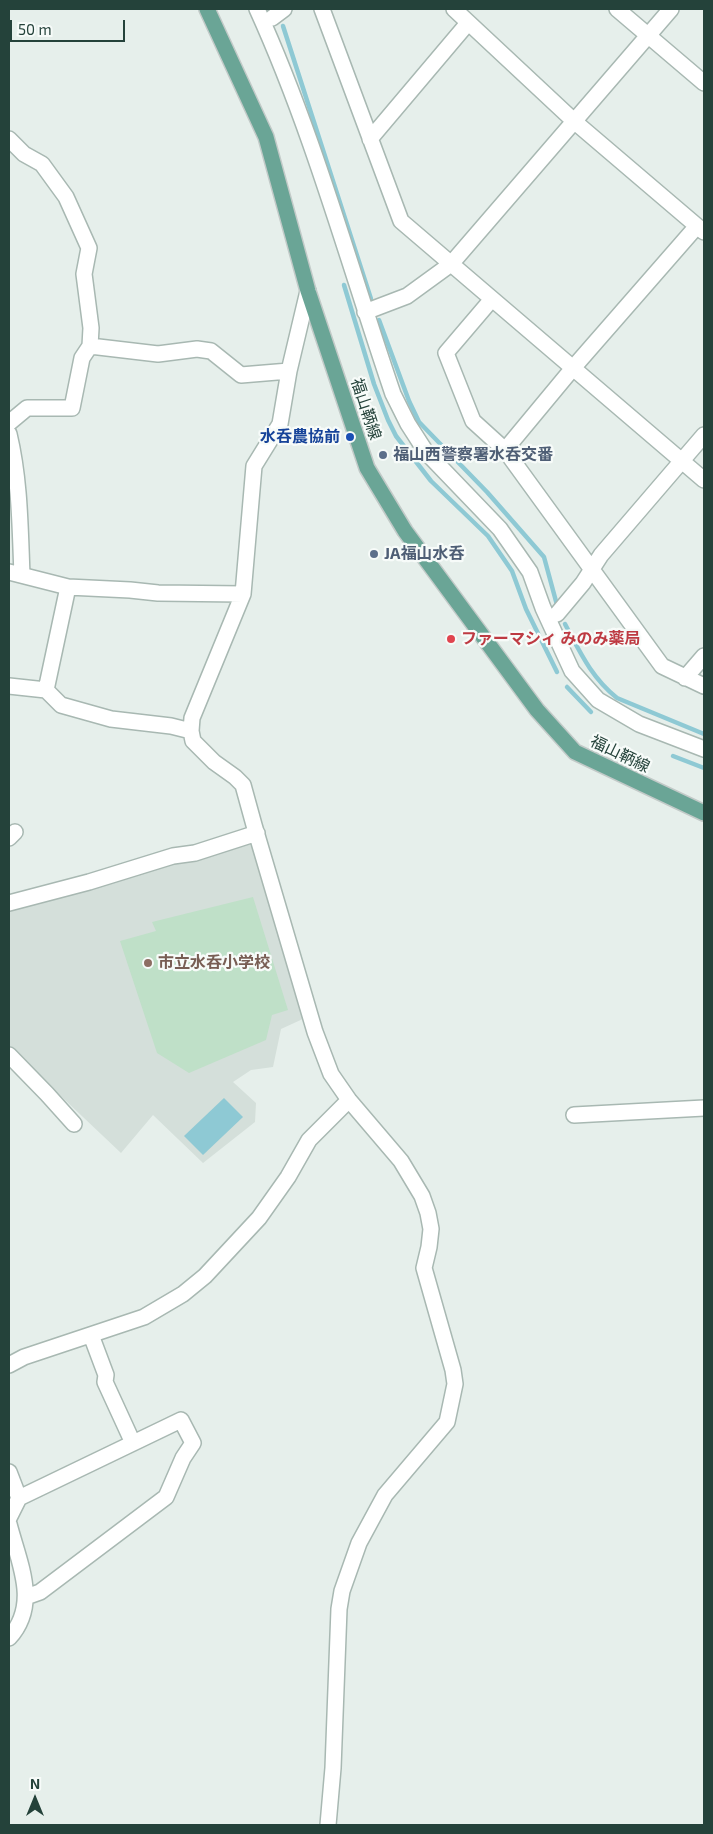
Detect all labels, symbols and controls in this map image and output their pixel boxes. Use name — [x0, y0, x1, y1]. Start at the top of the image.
scale bar — [12, 10, 128, 42]
text: 50 m — [18, 20, 52, 38]
street label: 福山鞆線 — [347, 376, 385, 442]
place label: 水呑農協前 — [260, 427, 340, 447]
marker: 水呑農協前 — [344, 431, 356, 443]
place label: 福山西警察署水呑交番 — [393, 445, 553, 465]
marker: 福山西警察署水呑交番 — [377, 449, 389, 461]
place label: JA福山水呑 — [384, 544, 464, 564]
marker: JA福山水呑 — [368, 548, 380, 560]
place label: ファーマシィ みのみ薬局 — [461, 629, 640, 649]
marker: ファーマシィ みのみ薬局 — [445, 633, 457, 645]
street label: 福山鞆線 — [587, 731, 653, 777]
place label: 市立水呑小学校 — [158, 953, 270, 973]
marker: 市立水呑小学校 — [142, 957, 154, 969]
north arrow — [10, 1774, 60, 1824]
text: N — [30, 1775, 40, 1792]

